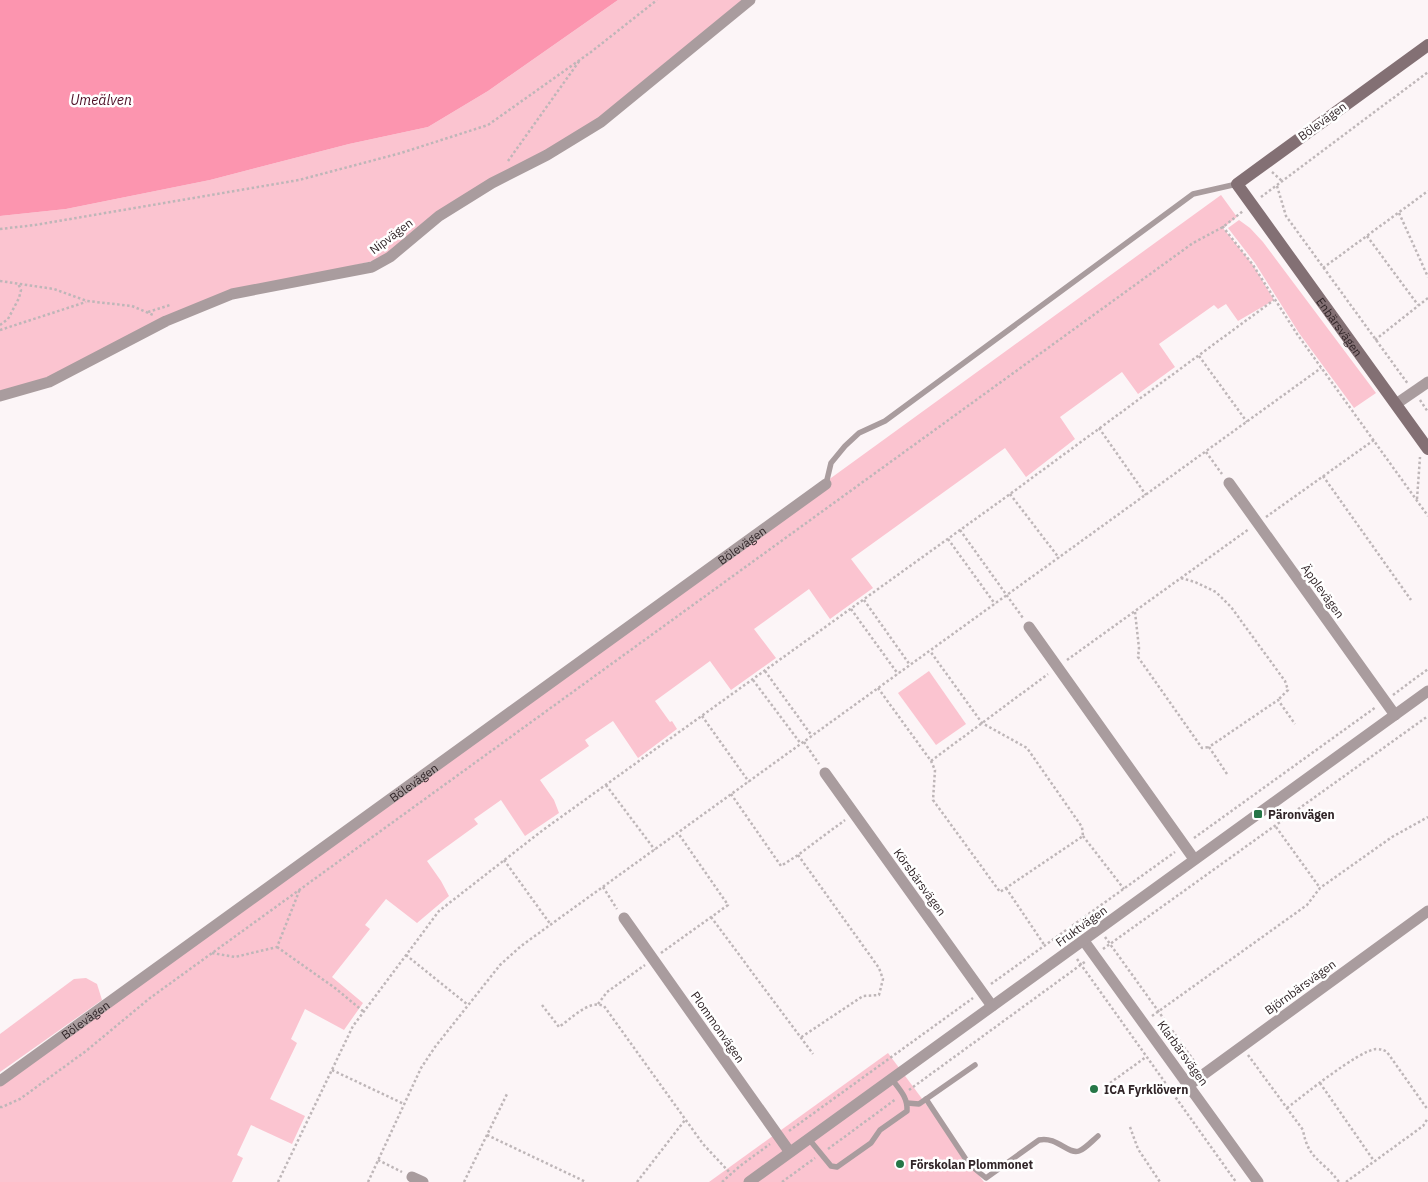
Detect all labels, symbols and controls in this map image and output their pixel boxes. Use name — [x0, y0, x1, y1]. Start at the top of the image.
water label: Umeälven — [70, 91, 132, 109]
street label: Bölevägen — [1295, 98, 1349, 144]
street label: Nipvägen — [366, 215, 416, 257]
street label: Enbärsvägen — [1313, 294, 1366, 359]
street label: Bölevägen — [714, 522, 769, 568]
street label: Äpplevägen — [1298, 561, 1348, 621]
street label: Bölevägen — [386, 760, 441, 805]
place label: Päronvägen — [1268, 807, 1335, 822]
marker: Päronvägen — [1252, 808, 1264, 820]
street label: Körsbärsvägen — [891, 845, 949, 919]
street label: Fruktvägen — [1052, 902, 1110, 950]
street label: Björnbärsvägen — [1262, 956, 1338, 1018]
street label: Plommonvägen — [688, 988, 748, 1066]
street label: Bölevägen — [58, 997, 112, 1042]
street label: Klarbärsvägen — [1154, 1017, 1212, 1089]
place label: ICA Fyrklövern — [1104, 1082, 1188, 1097]
marker: ICA Fyrklövern — [1088, 1083, 1100, 1095]
place label: Förskolan Plommonet — [910, 1157, 1034, 1172]
marker: Förskolan Plommonet — [894, 1158, 906, 1170]

